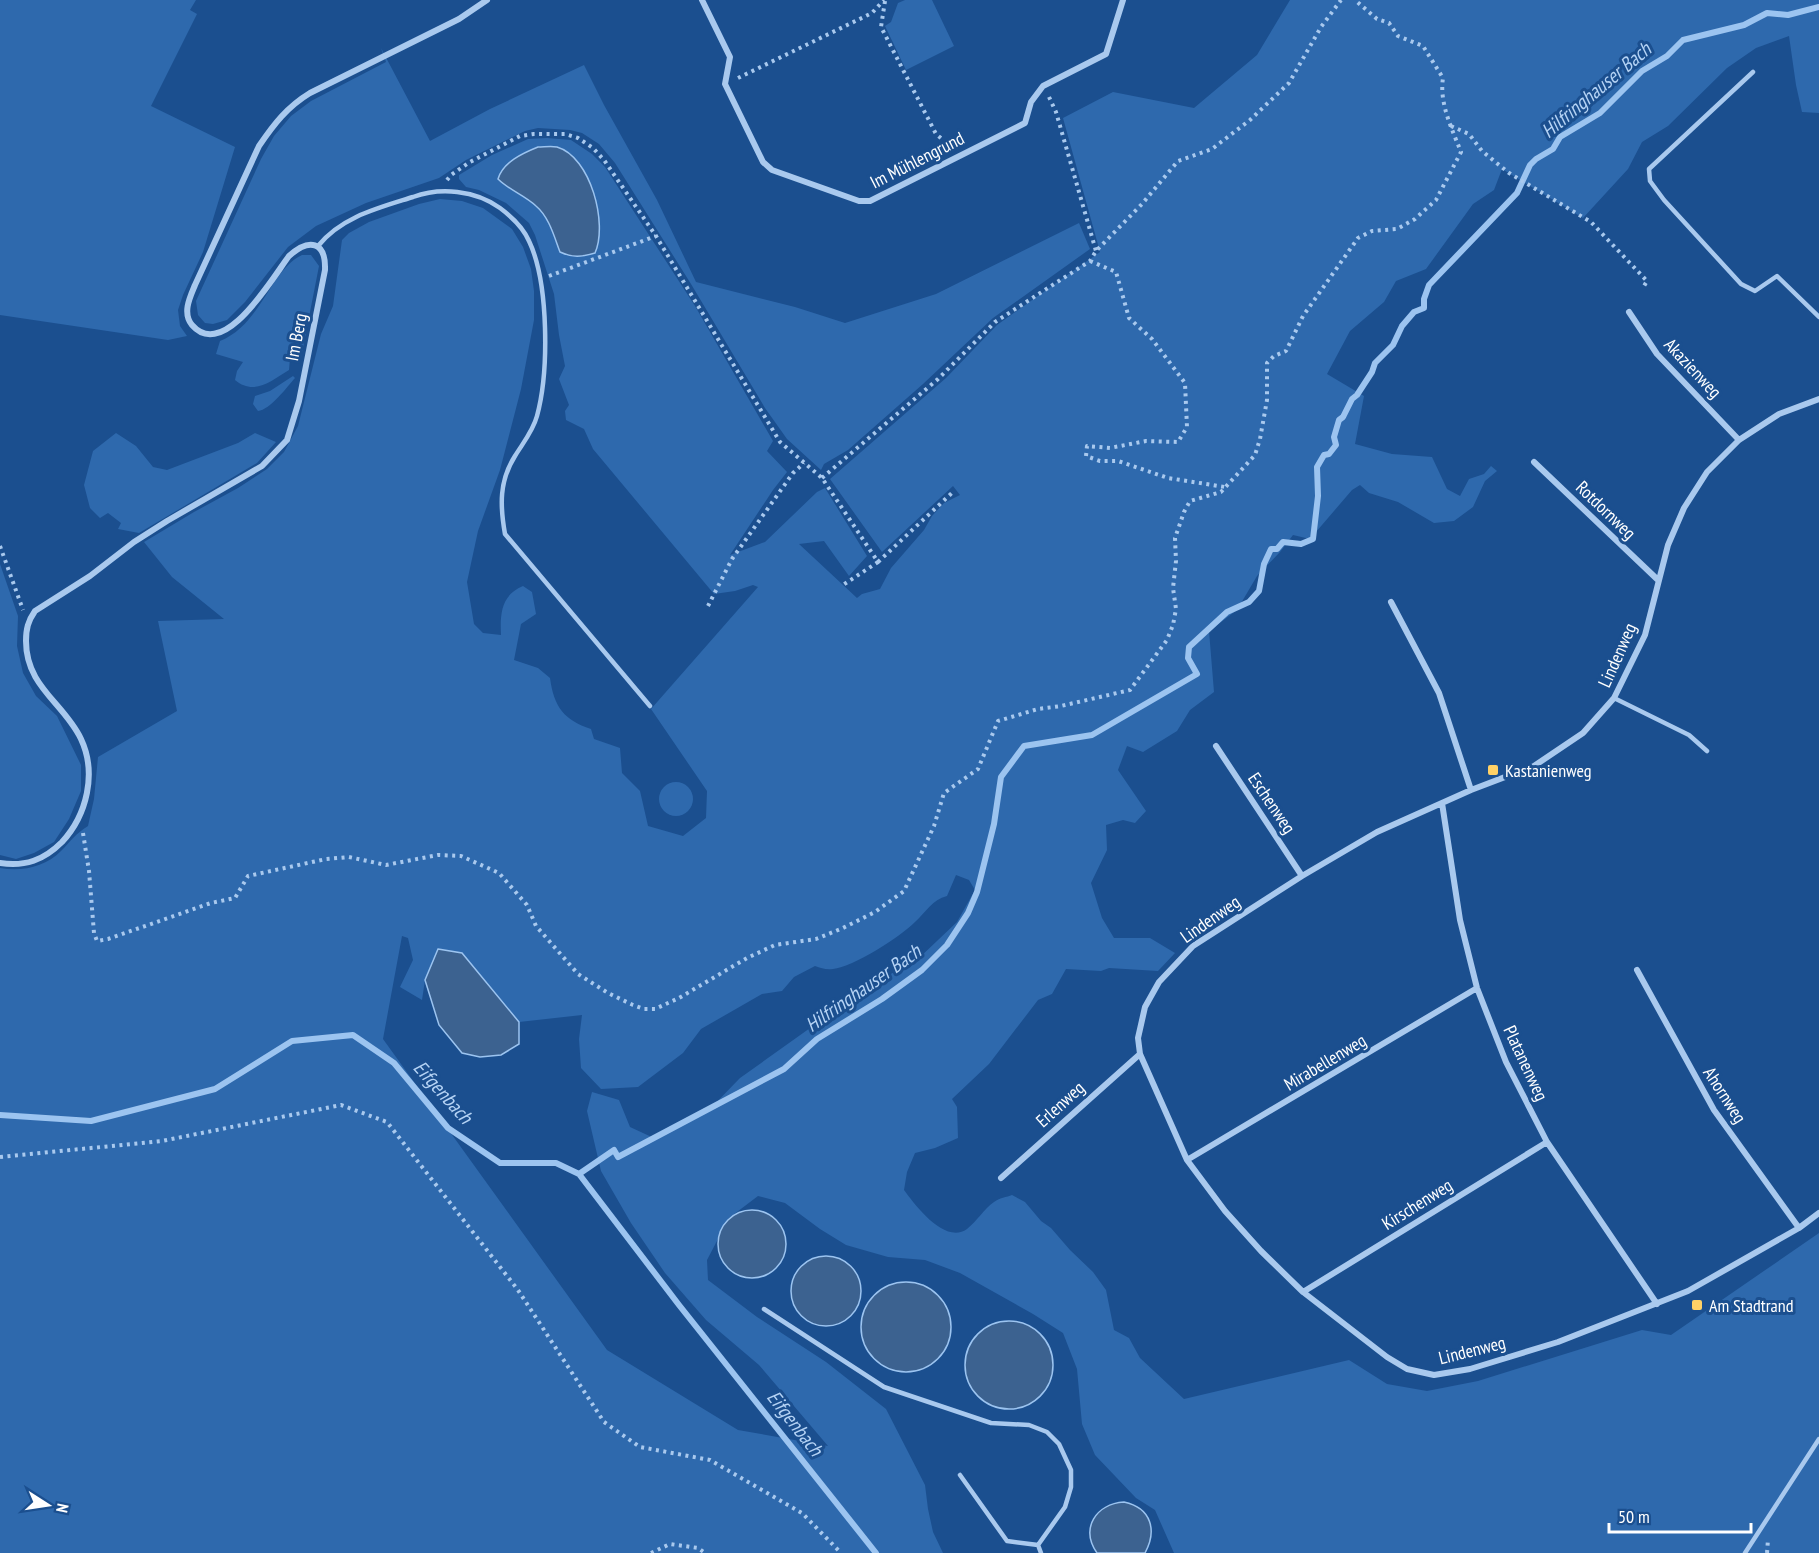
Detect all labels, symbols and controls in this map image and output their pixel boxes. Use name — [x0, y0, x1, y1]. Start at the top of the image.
water label: Hilfringhauser Bach — [1536, 36, 1657, 144]
street label: Im Mühlengrund — [866, 126, 968, 194]
street label: Im Berg — [280, 311, 312, 363]
street label: Akazienweg — [1659, 333, 1727, 403]
street label: Rotdornweg — [1571, 476, 1641, 544]
street label: Lindenweg — [1593, 619, 1641, 691]
place label: Kastanienweg — [1505, 759, 1592, 782]
marker: Kastanienweg — [1486, 763, 1500, 777]
street label: Eschenweg — [1243, 768, 1301, 838]
street label: Lindenweg — [1176, 890, 1244, 948]
water label: Hilfringhauser Bach — [800, 938, 927, 1038]
street label: Platanenweg — [1499, 1022, 1553, 1104]
street label: Mirabellenweg — [1280, 1028, 1370, 1096]
water label: Eifgenbach — [408, 1055, 479, 1130]
street label: Ahornweg — [1698, 1062, 1752, 1128]
street label: Erlenweg — [1031, 1076, 1089, 1132]
street label: Kirschenweg — [1377, 1173, 1457, 1235]
place label: Am Stadtrand — [1709, 1294, 1793, 1317]
marker: Am Stadtrand — [1690, 1298, 1704, 1312]
street label: Lindenweg — [1436, 1331, 1508, 1369]
water label: Eifgenbach — [761, 1385, 829, 1462]
north arrow — [18, 1475, 78, 1535]
scale bar — [1609, 1496, 1752, 1534]
text: N — [52, 1502, 73, 1514]
text: 50 m — [1618, 1505, 1650, 1528]

